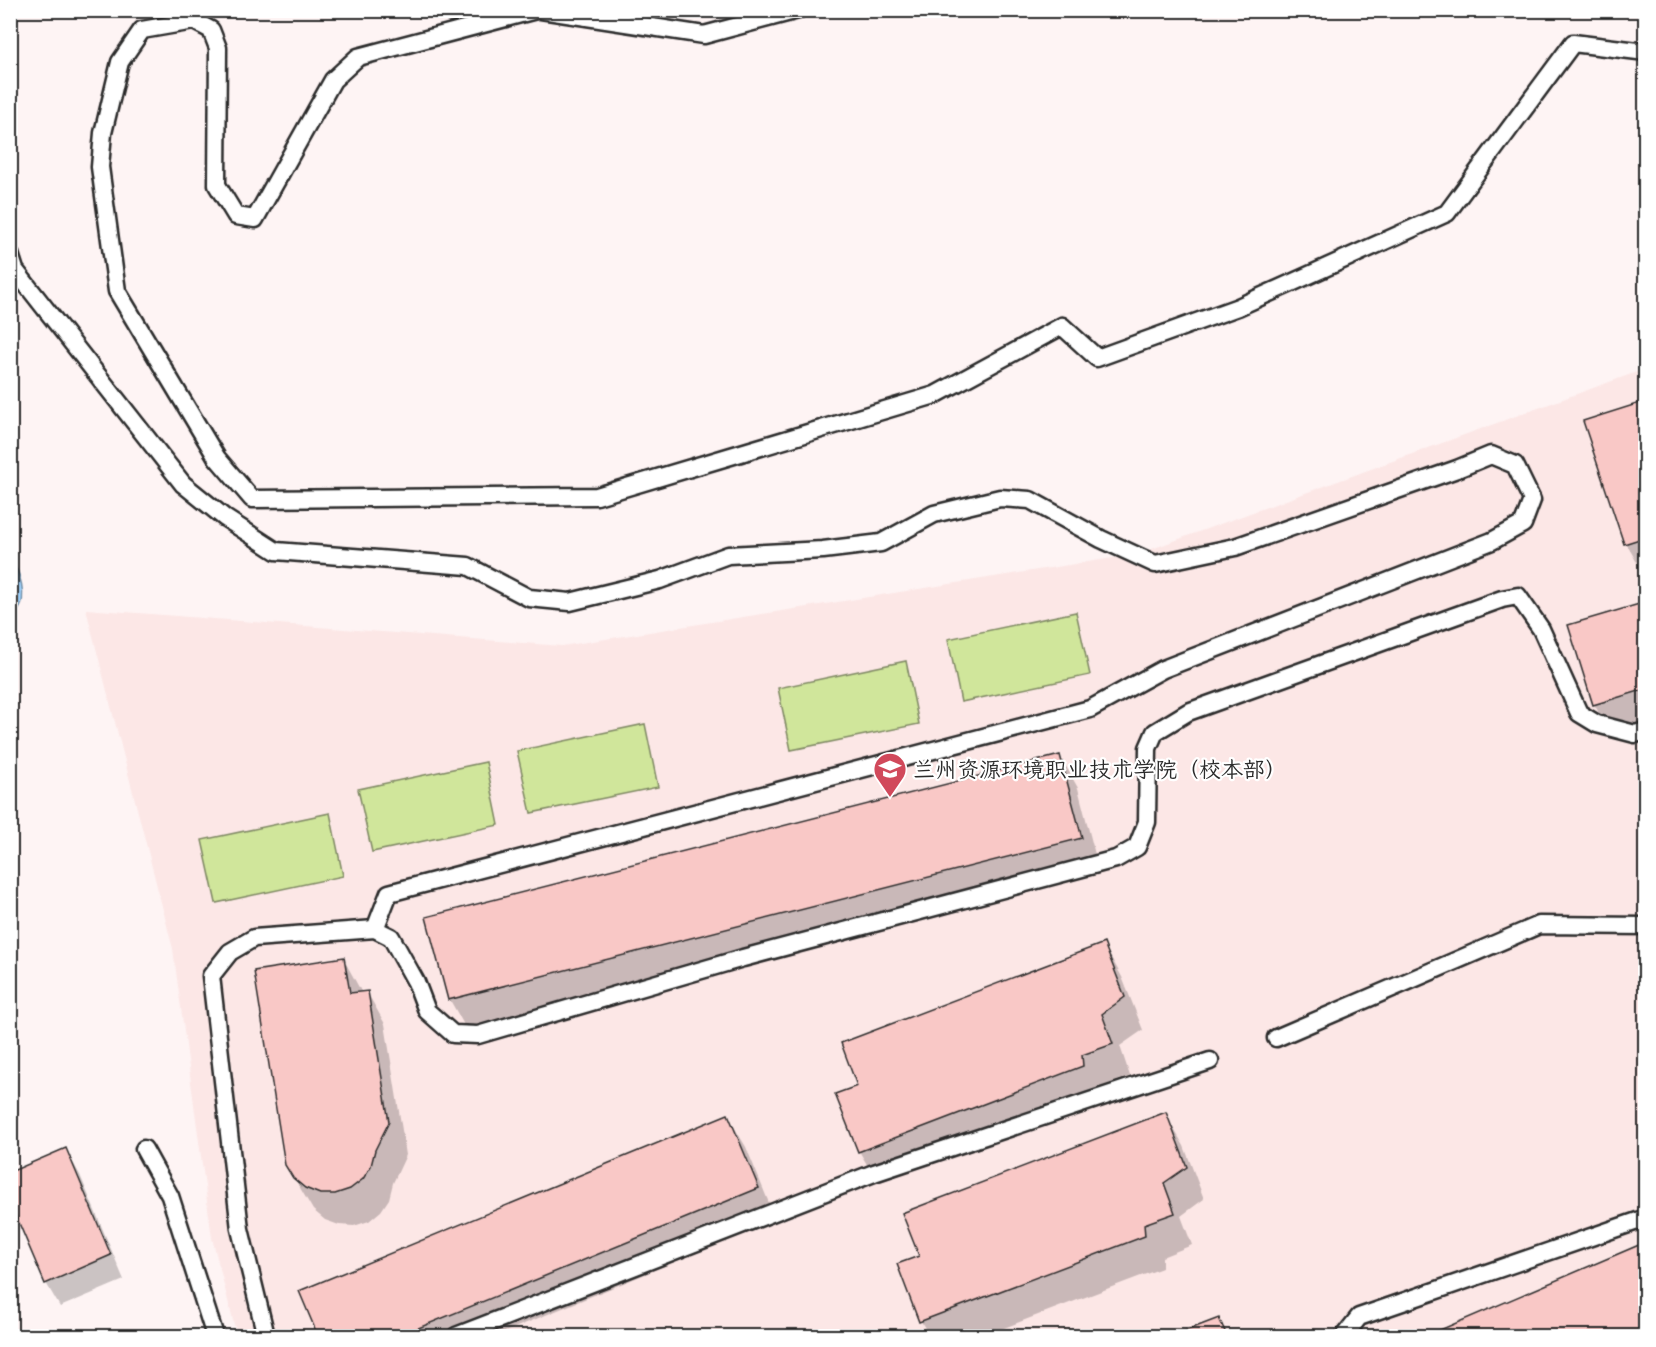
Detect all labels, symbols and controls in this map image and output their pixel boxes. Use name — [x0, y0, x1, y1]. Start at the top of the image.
school or university icon: 兰州资源环境职业技术学院（校本部） — [872, 751, 908, 798]
place label: 兰州资源环境职业技术学院（校本部） — [913, 757, 1287, 785]

